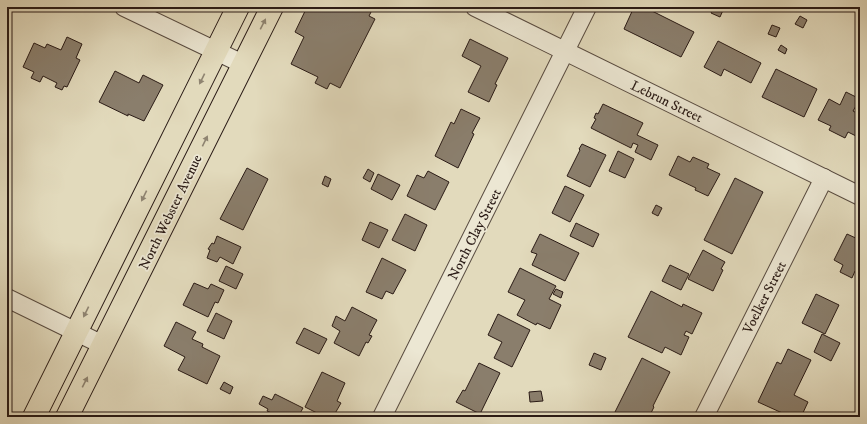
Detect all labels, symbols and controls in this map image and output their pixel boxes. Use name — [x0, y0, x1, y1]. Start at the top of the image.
one-way arrow — [260, 18, 266, 30]
one-way arrow — [199, 74, 205, 85]
street label: Lebrun Street — [628, 77, 706, 127]
one-way arrow — [202, 135, 209, 146]
street label: North Webster Avenue — [135, 152, 207, 273]
street label: North Clay Street — [444, 185, 506, 283]
one-way arrow — [141, 190, 147, 202]
street label: Voelker Street — [739, 258, 791, 338]
one-way arrow — [83, 306, 89, 318]
one-way arrow — [82, 376, 88, 388]

